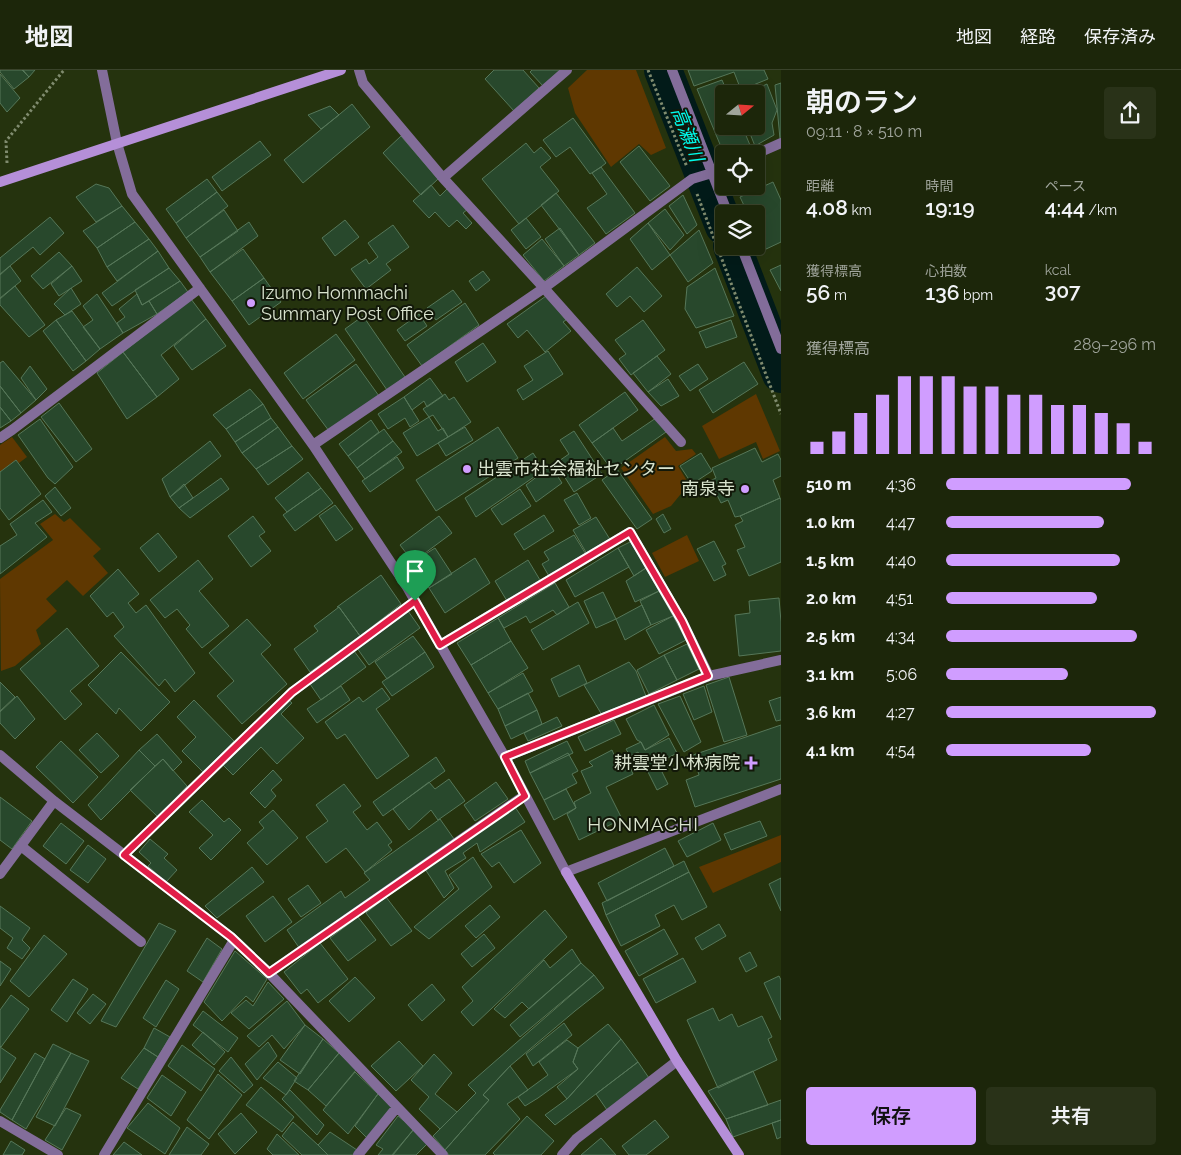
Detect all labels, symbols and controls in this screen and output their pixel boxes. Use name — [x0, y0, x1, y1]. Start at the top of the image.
text: 地図 — [25, 22, 73, 51]
text: 地図 — [956, 26, 992, 47]
text: 経路 — [1020, 26, 1056, 47]
text: 保存済み — [1084, 26, 1156, 47]
north arrow — [715, 85, 765, 135]
map controls — [715, 85, 765, 255]
text: 朝のラン — [806, 86, 918, 119]
button: share — [1104, 87, 1156, 139]
water label: 高瀬川 — [668, 103, 709, 166]
text: 09:11 · 8 × 510 m — [806, 122, 922, 141]
button: locate — [715, 145, 765, 195]
text: 距離 — [806, 178, 834, 194]
text: 時間 — [925, 178, 953, 194]
text: ペース — [1045, 178, 1086, 194]
text: 4.08 — [806, 195, 848, 220]
text: 19:19 — [925, 195, 975, 220]
text: 4:44 — [1045, 195, 1085, 220]
text: km — [848, 202, 872, 218]
text: /km — [1085, 202, 1117, 218]
button: layers — [715, 205, 765, 255]
text: kcal — [1045, 262, 1071, 278]
text: 獲得標高 — [806, 263, 862, 279]
text: 心拍数 — [925, 263, 967, 279]
text: 307 — [1045, 278, 1081, 303]
text: 56 — [806, 280, 830, 305]
text: 136 — [925, 280, 960, 305]
place label: Izumo Hommachi Summary Post Office — [261, 282, 434, 324]
text: m — [830, 287, 847, 303]
text: bpm — [960, 287, 993, 303]
marker: Izumo Hommachi Summary Post Office — [245, 297, 257, 309]
text: 289–296 m — [1074, 335, 1156, 354]
text: 獲得標高 — [806, 339, 870, 358]
place label: 出雲市社会福祉センター — [477, 458, 675, 479]
marker: 出雲市社会福祉センター — [461, 463, 473, 475]
text: 510 m — [806, 475, 851, 494]
text: 4:36 — [886, 475, 916, 494]
place label: 南泉寺 — [681, 478, 735, 499]
marker: 南泉寺 — [739, 483, 751, 495]
text: 1.0 km — [806, 513, 855, 532]
text: 4:47 — [886, 513, 915, 532]
pin — [394, 550, 436, 601]
text: 1.5 km — [806, 551, 854, 570]
text: 4:40 — [886, 551, 916, 570]
icon: arrive — [401, 557, 429, 585]
text: 2.0 km — [806, 589, 856, 608]
text: 4:51 — [886, 589, 913, 608]
text: 2.5 km — [806, 627, 855, 646]
text: 4:34 — [886, 627, 915, 646]
text: 3.1 km — [806, 665, 854, 684]
text: 5:06 — [886, 665, 917, 684]
text: 3.6 km — [806, 703, 856, 722]
text: 4:27 — [886, 703, 915, 722]
text: 4.1 km — [806, 741, 854, 760]
text: 4:54 — [886, 741, 915, 760]
place label: 耕雲堂小林病院 — [614, 752, 740, 773]
marker: 耕雲堂小林病院 — [744, 756, 758, 770]
district label: HONMACHI — [587, 813, 699, 835]
button: 保存 — [806, 1087, 976, 1145]
button: 共有 — [986, 1087, 1156, 1145]

